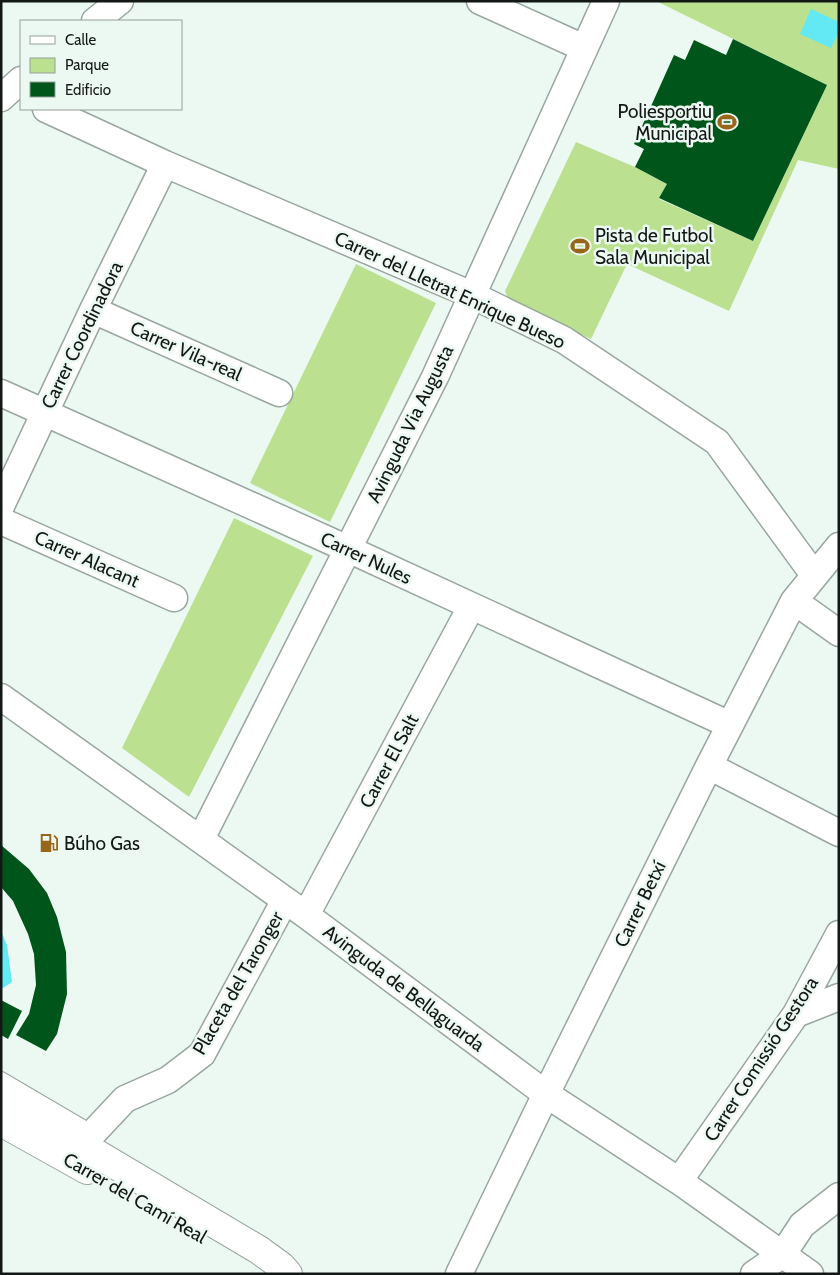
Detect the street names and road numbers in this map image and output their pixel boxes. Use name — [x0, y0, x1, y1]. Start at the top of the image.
street label: Carrer del Lletrat Enrique Bueso — [331, 226, 569, 354]
street label: Carrer Coordinadora — [36, 258, 128, 412]
street label: Carrer Vila-real — [127, 316, 246, 386]
street label: Avinguda Via Augusta — [362, 341, 458, 507]
street label: Carrer Alacant — [31, 526, 144, 593]
street label: Carrer Nules — [317, 527, 415, 589]
street label: Carrer El Salt — [355, 710, 424, 812]
street label: Carrer Betxí — [609, 857, 671, 951]
street label: Placeta del Taronger — [188, 907, 288, 1059]
street label: Avinguda de Bellaguarda — [319, 920, 489, 1056]
street label: Carrer Comissió Gestora — [699, 972, 823, 1146]
street label: Carrer del Camí Real — [59, 1148, 211, 1249]

